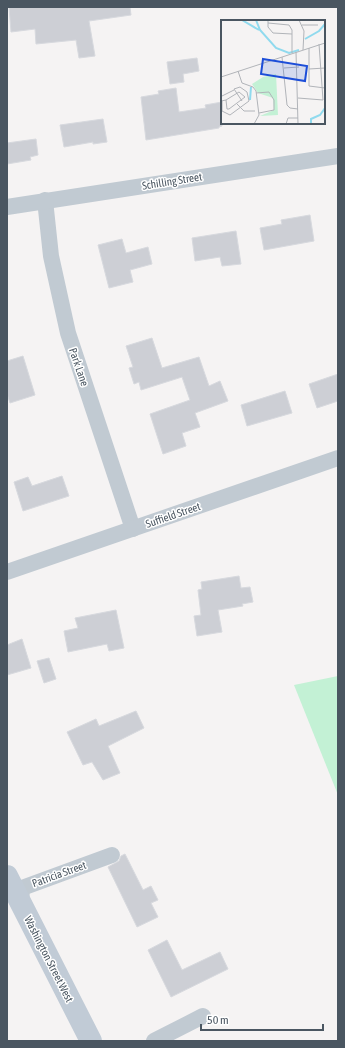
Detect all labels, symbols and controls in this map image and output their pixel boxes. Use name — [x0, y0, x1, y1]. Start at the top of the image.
inset map — [221, 20, 325, 124]
street label: Schilling Street — [141, 170, 203, 192]
street label: Park Lane — [67, 346, 91, 388]
street label: Suffield Street — [144, 500, 202, 530]
street label: Patricia Street — [30, 859, 88, 889]
street label: Washington Street West — [22, 914, 76, 1004]
scale bar — [201, 1006, 323, 1032]
text: 50 m — [207, 1013, 229, 1027]

